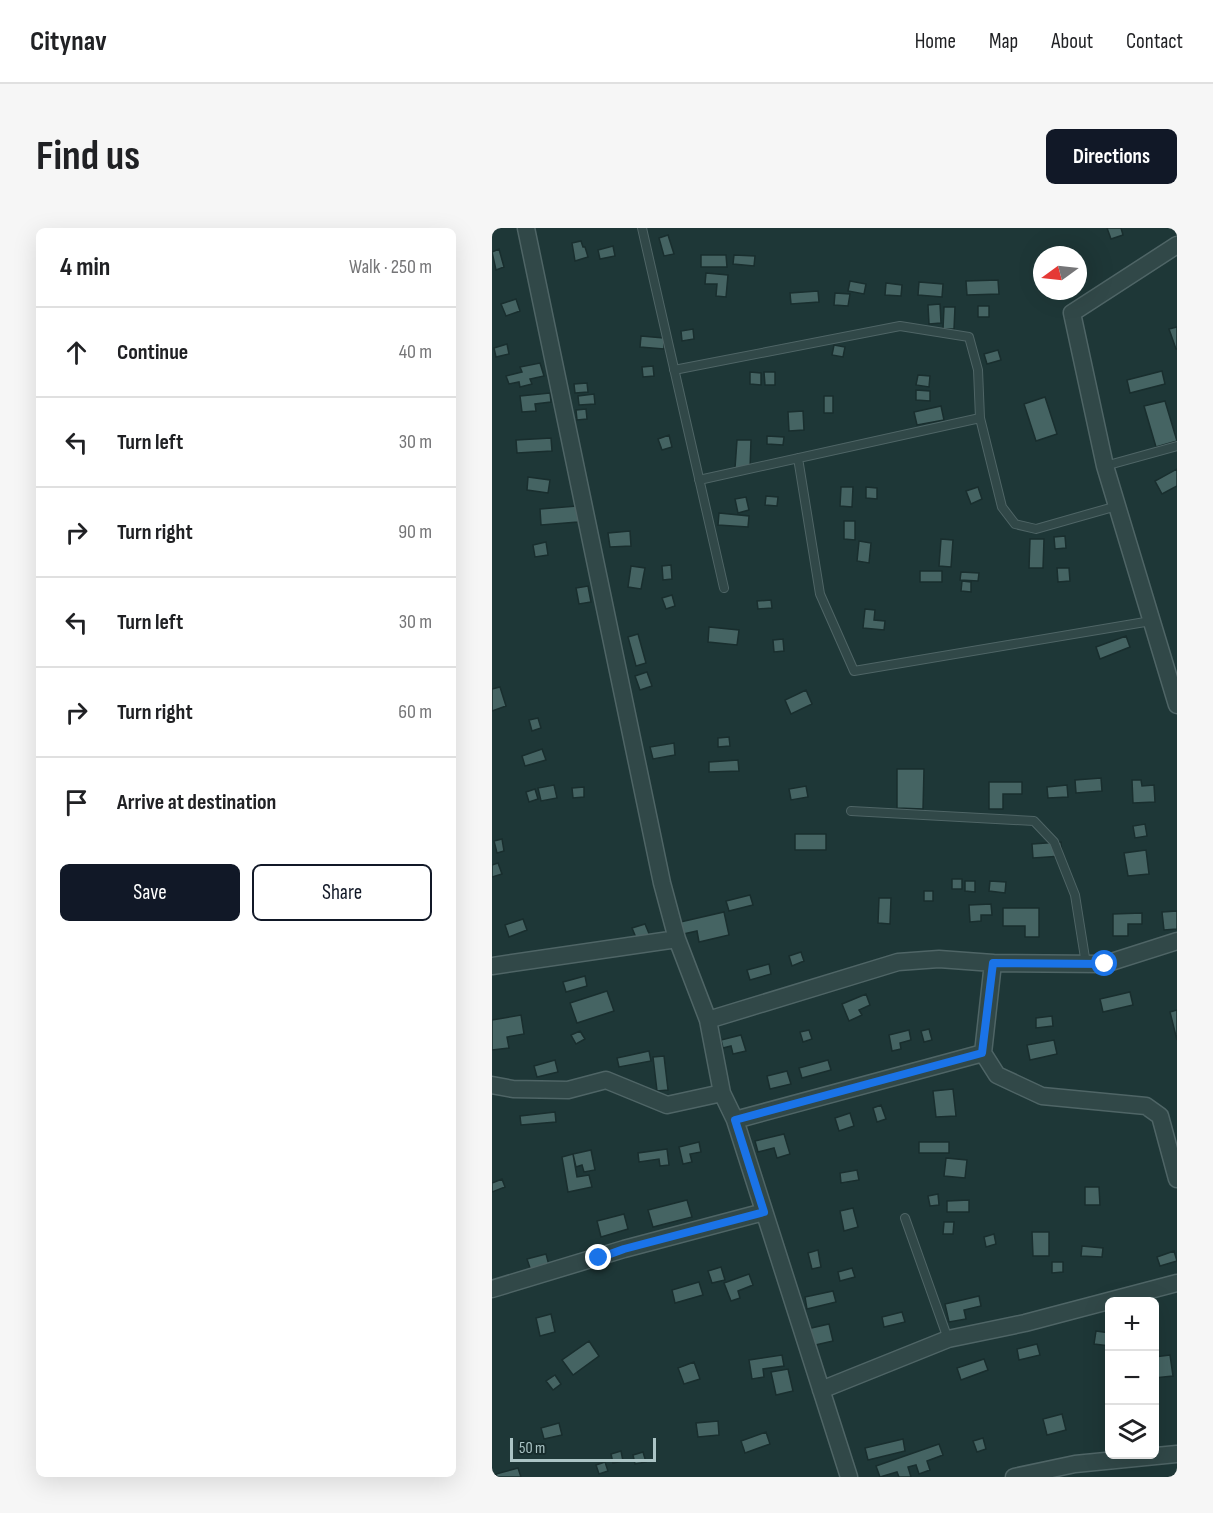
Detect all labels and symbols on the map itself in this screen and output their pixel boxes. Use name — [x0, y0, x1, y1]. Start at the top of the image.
north arrow — [1033, 246, 1087, 300]
route start — [1091, 950, 1117, 976]
route end — [585, 1244, 611, 1270]
scale bar — [510, 1435, 656, 1462]

